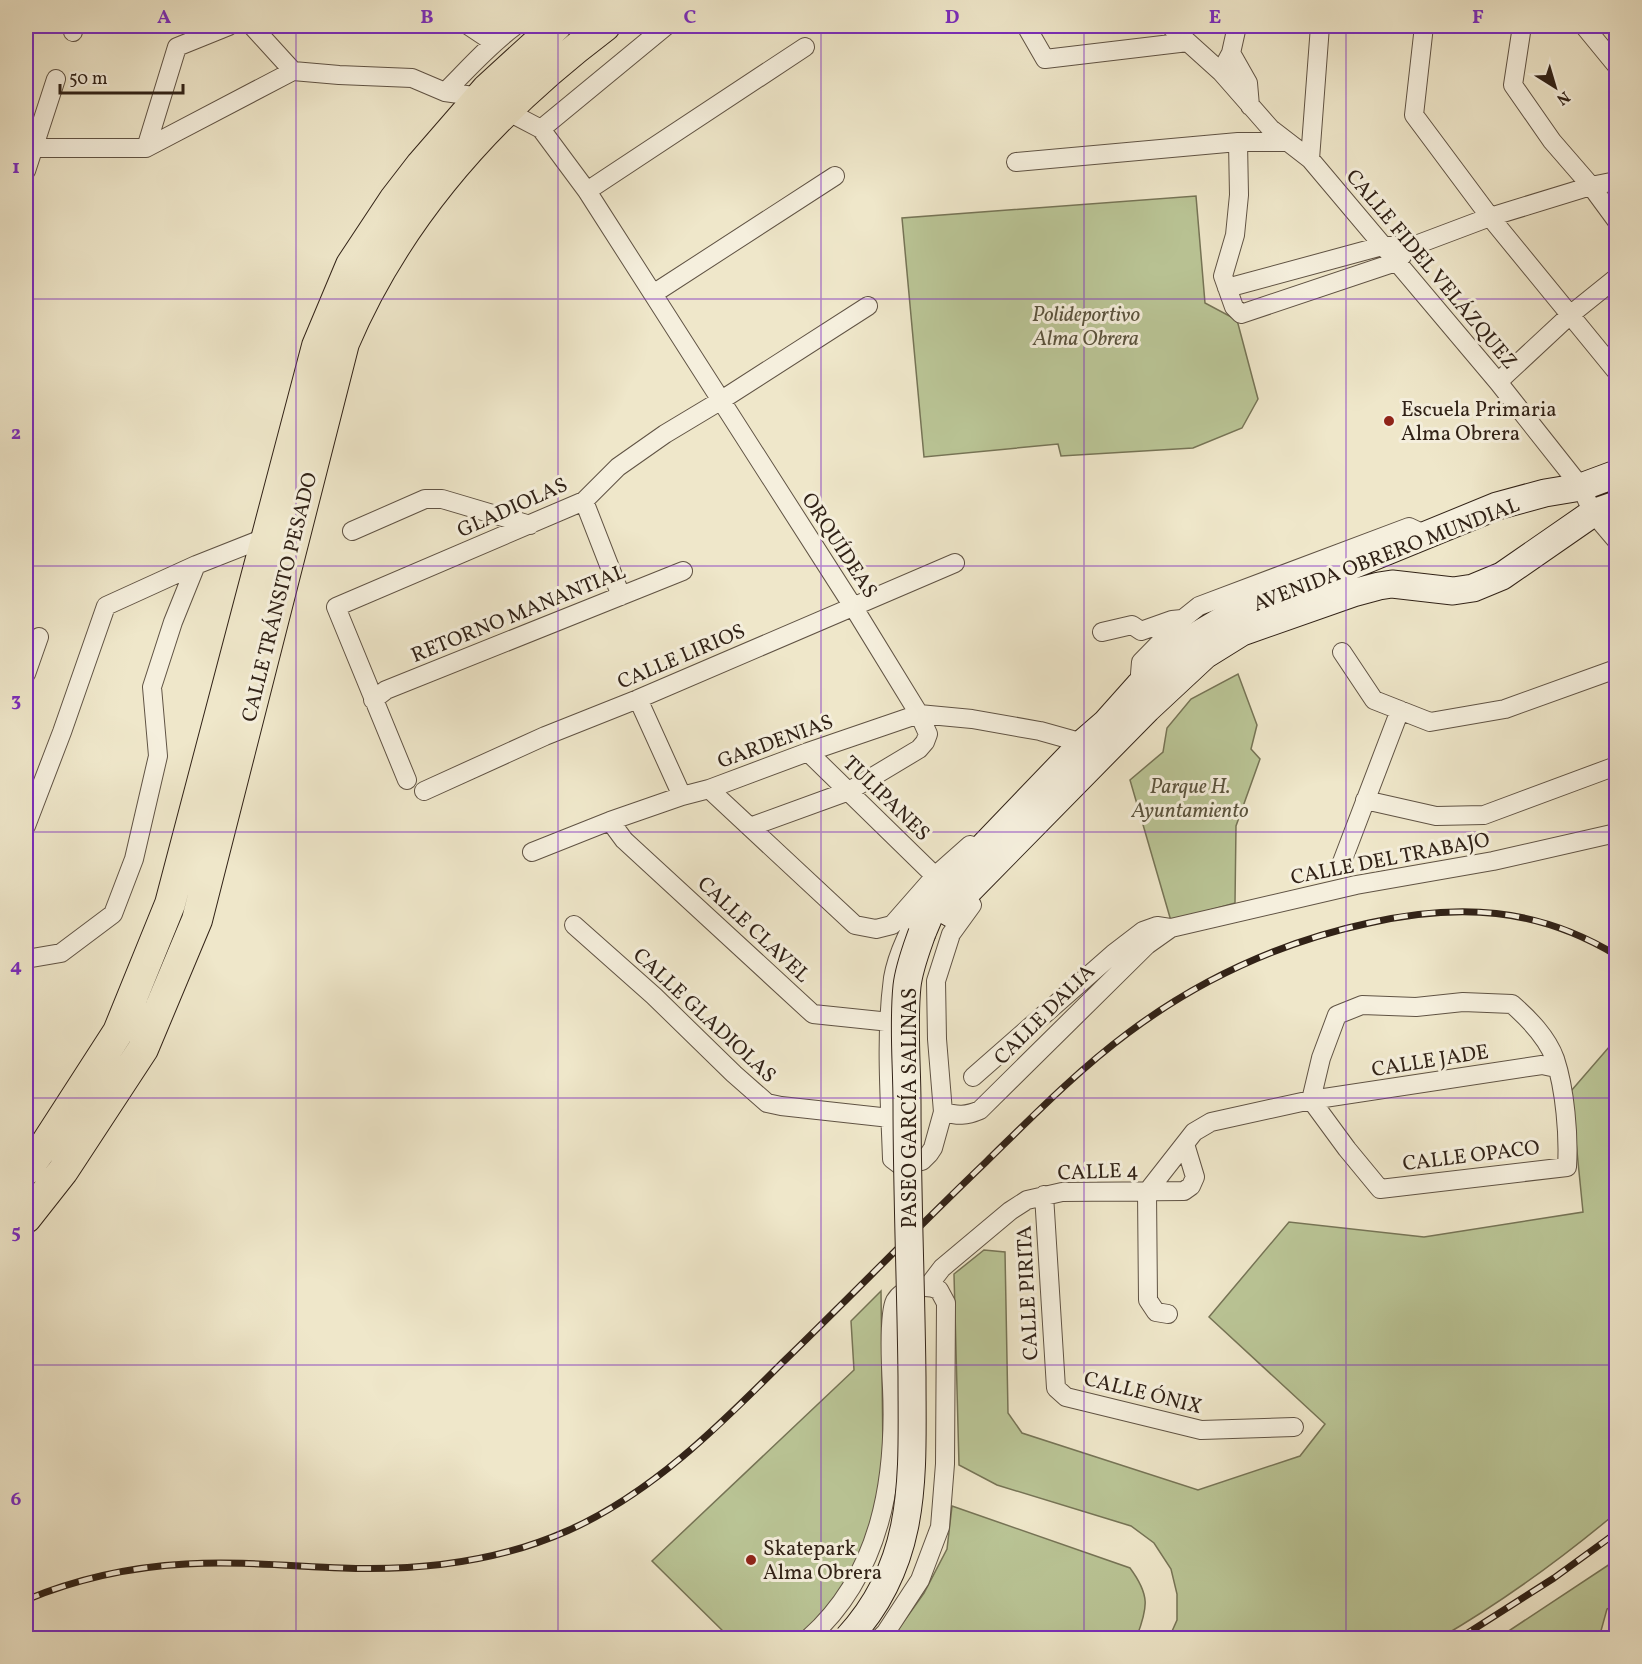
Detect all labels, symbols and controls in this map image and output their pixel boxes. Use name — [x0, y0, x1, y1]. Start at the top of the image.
text: A — [157, 4, 171, 32]
text: B — [420, 4, 434, 32]
text: C — [684, 4, 697, 32]
text: D — [945, 4, 959, 32]
text: E — [1209, 4, 1221, 32]
text: F — [1472, 4, 1484, 32]
scale bar — [60, 57, 183, 95]
north arrow — [1525, 57, 1585, 117]
text: 50 m — [69, 67, 108, 92]
text: N — [1551, 85, 1574, 110]
text: 1 — [12, 154, 20, 182]
street label: CALLE FIDEL VELÁZQUEZ — [1338, 164, 1523, 376]
park label: Polideportivo Alma Obrera — [1032, 301, 1140, 354]
place label: Escuela Primaria Alma Obrera — [1401, 396, 1557, 449]
marker: Escuela Primaria Alma Obrera — [1382, 414, 1396, 428]
text: 2 — [11, 420, 21, 448]
street label: CALLE TRÁNSITO PESADO — [235, 470, 326, 725]
street label: GLADIOLAS — [453, 471, 572, 546]
street label: ORQUÍDEAS — [794, 487, 884, 604]
street label: AVENIDA OBRERO MUNDIAL — [1249, 491, 1524, 620]
street label: RETORNO MANANTIAL — [407, 558, 630, 671]
street label: CALLE LIRIOS — [613, 617, 750, 697]
text: 3 — [11, 687, 21, 715]
street label: GARDENIAS — [714, 708, 837, 777]
street label: TULIPANES — [836, 750, 936, 848]
park label: Parque H. Ayuntamiento — [1130, 773, 1249, 826]
street label: CALLE DEL TRABAJO — [1288, 826, 1492, 893]
street label: CALLE CLAVEL — [690, 870, 816, 990]
street label: CALLE GLADIOLAS — [626, 942, 782, 1090]
text: 4 — [10, 953, 22, 981]
street label: CALLE DALIA — [988, 958, 1102, 1072]
street label: PASEO GARCÍA SALINAS — [896, 988, 925, 1228]
street label: CALLE JADE — [1370, 1038, 1491, 1085]
street label: CALLE OPACO — [1401, 1134, 1541, 1179]
street label: CALLE 4 — [1057, 1157, 1139, 1188]
text: 5 — [11, 1219, 21, 1247]
street label: CALLE PIRITA — [1010, 1225, 1047, 1361]
street label: CALLE ÓNIX — [1081, 1365, 1205, 1422]
text: 6 — [11, 1486, 22, 1514]
place label: Skatepark Alma Obrera — [763, 1535, 882, 1588]
marker: Skatepark Alma Obrera — [744, 1553, 758, 1567]

